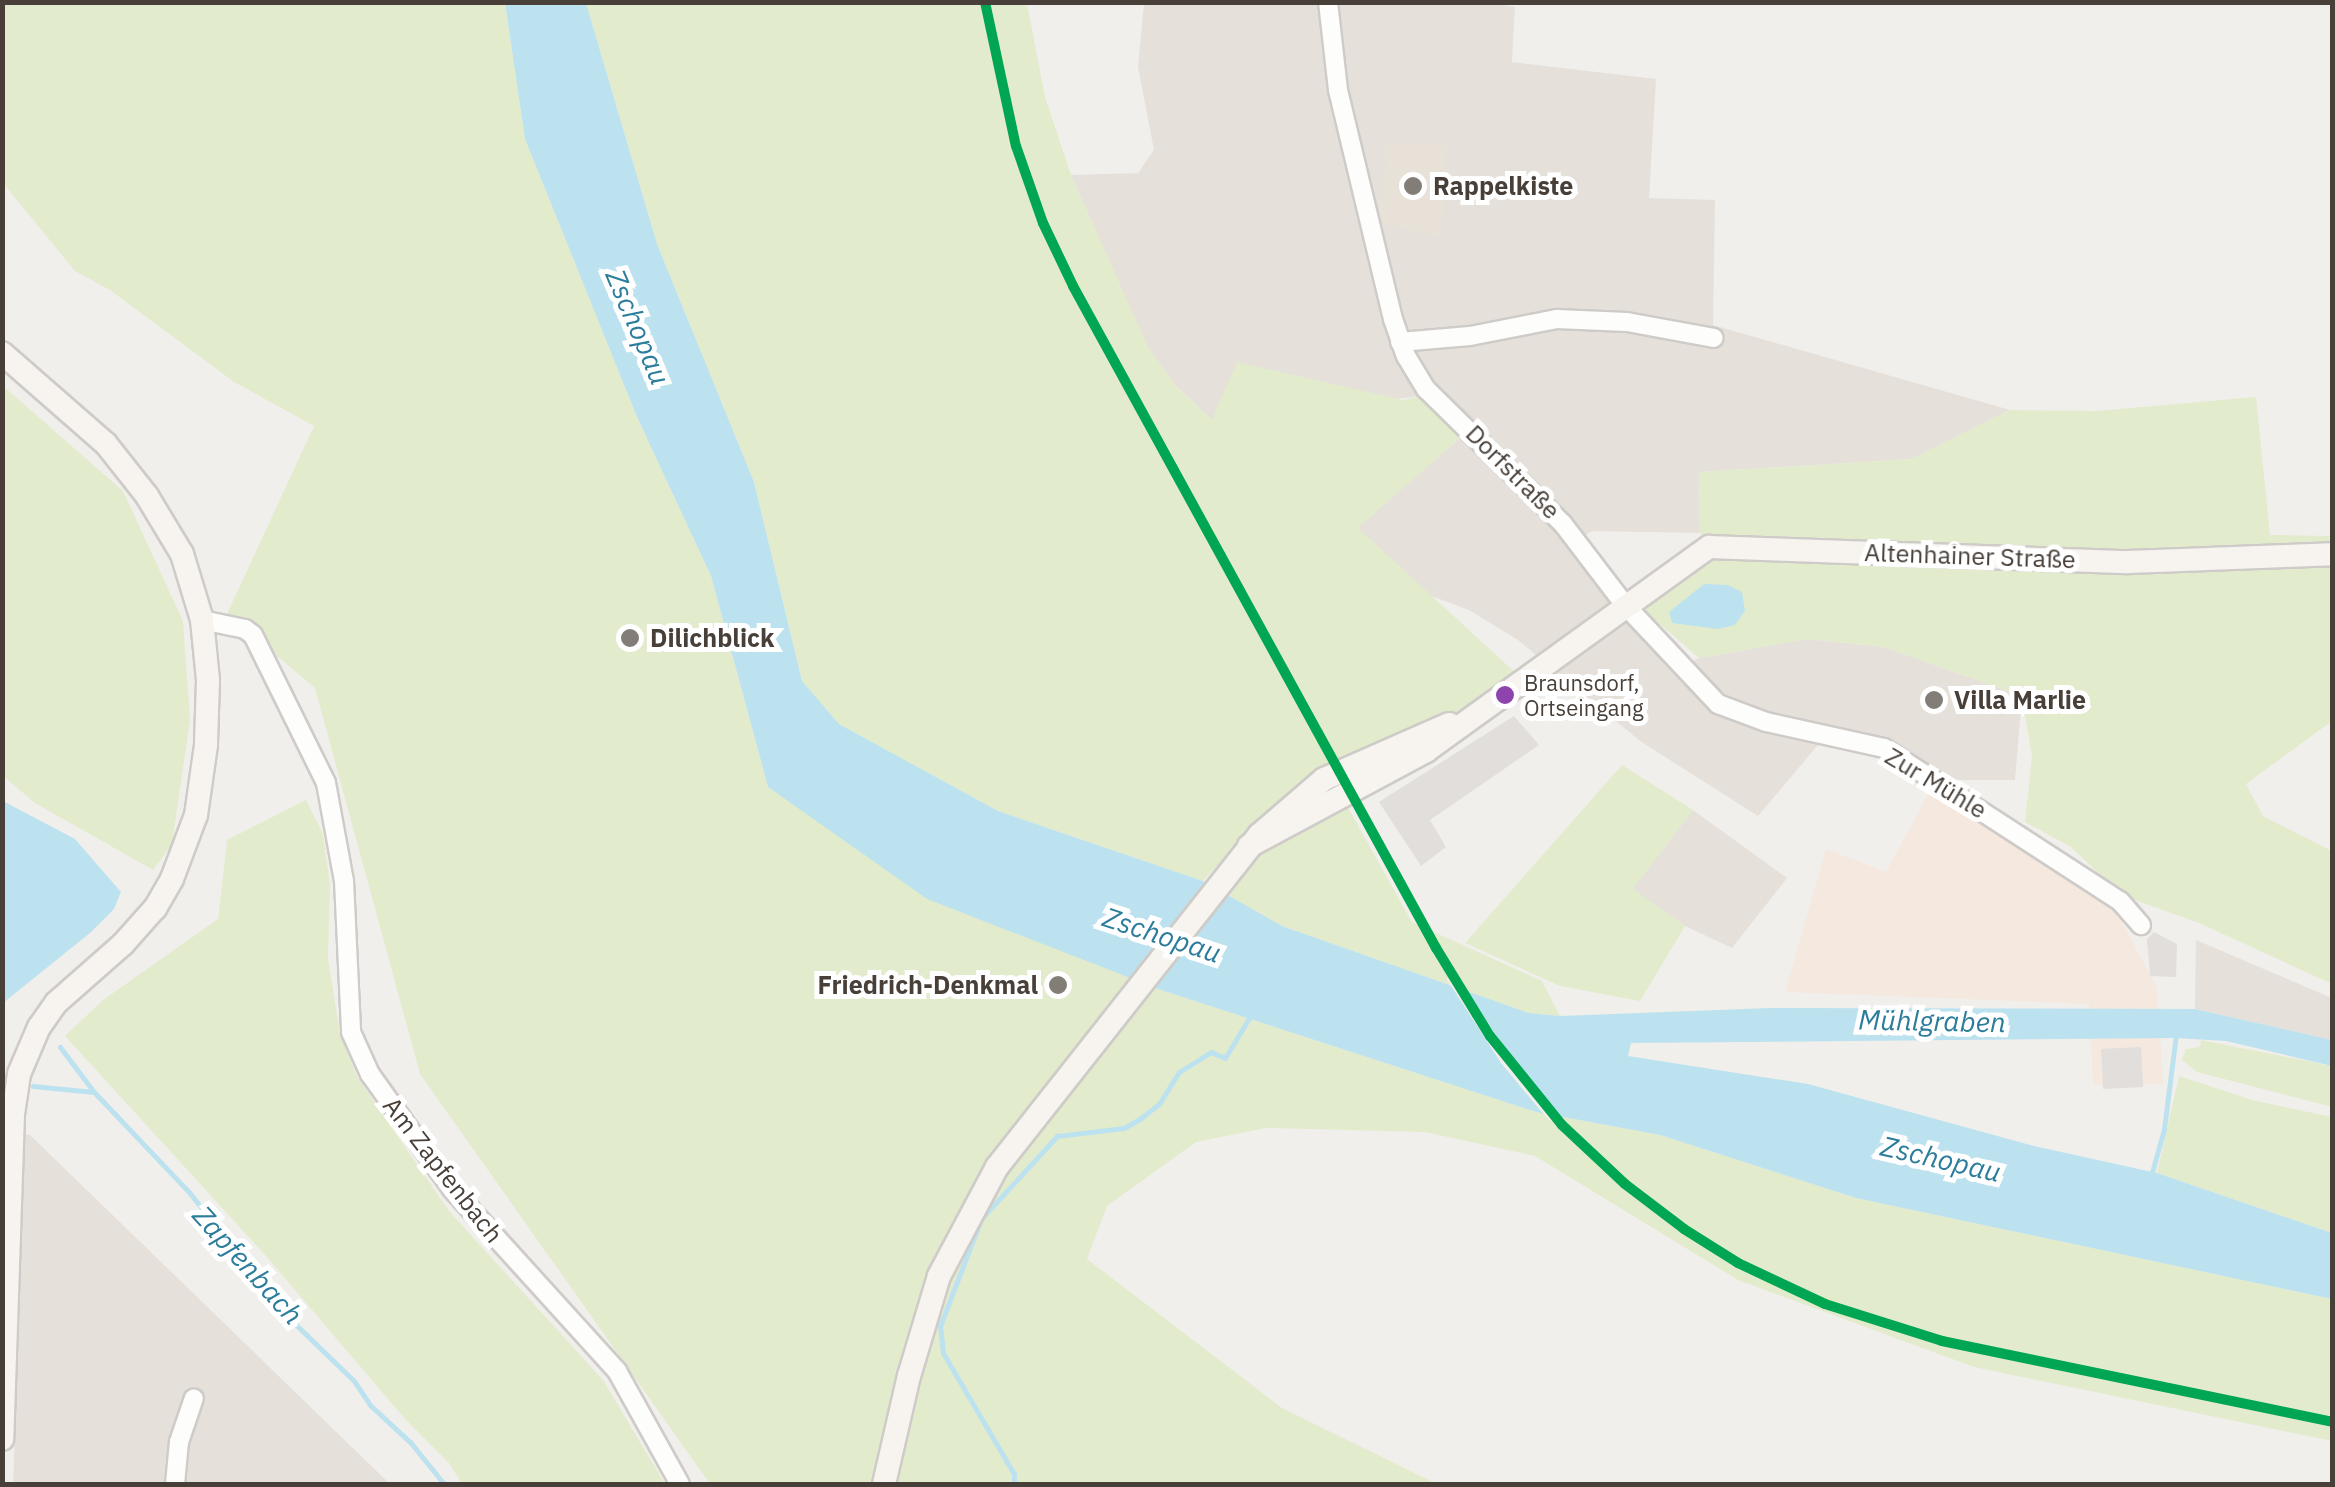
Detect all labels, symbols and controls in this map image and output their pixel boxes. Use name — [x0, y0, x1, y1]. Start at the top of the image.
place label: Rappelkiste — [1433, 171, 1573, 201]
marker: Rappelkiste — [1402, 175, 1424, 197]
water label: Zschopau — [599, 264, 677, 390]
street label: Dorfstraße — [1460, 419, 1566, 525]
street label: Altenhainer Straße — [1864, 537, 2076, 575]
place label: Dilichblick — [650, 623, 774, 653]
marker: Dilichblick — [619, 627, 641, 649]
place label: Braunsdorf, Ortseingang — [1524, 669, 1644, 720]
marker: Braunsdorf, Ortseingang — [1495, 685, 1515, 705]
place label: Villa Marlie — [1954, 685, 2086, 715]
marker: Villa Marlie — [1923, 689, 1945, 711]
street label: Zur Mühle — [1880, 741, 1992, 825]
water label: Zschopau — [1099, 900, 1225, 970]
place label: Friedrich-Denkmal — [818, 970, 1038, 1000]
marker: Friedrich-Denkmal — [1047, 974, 1069, 996]
water label: Mühlgraben — [1858, 1003, 2006, 1039]
street label: Am Zapfenbach — [377, 1091, 509, 1249]
water label: Zschopau — [1878, 1129, 2004, 1189]
water label: Zapfenbach — [186, 1199, 310, 1331]

